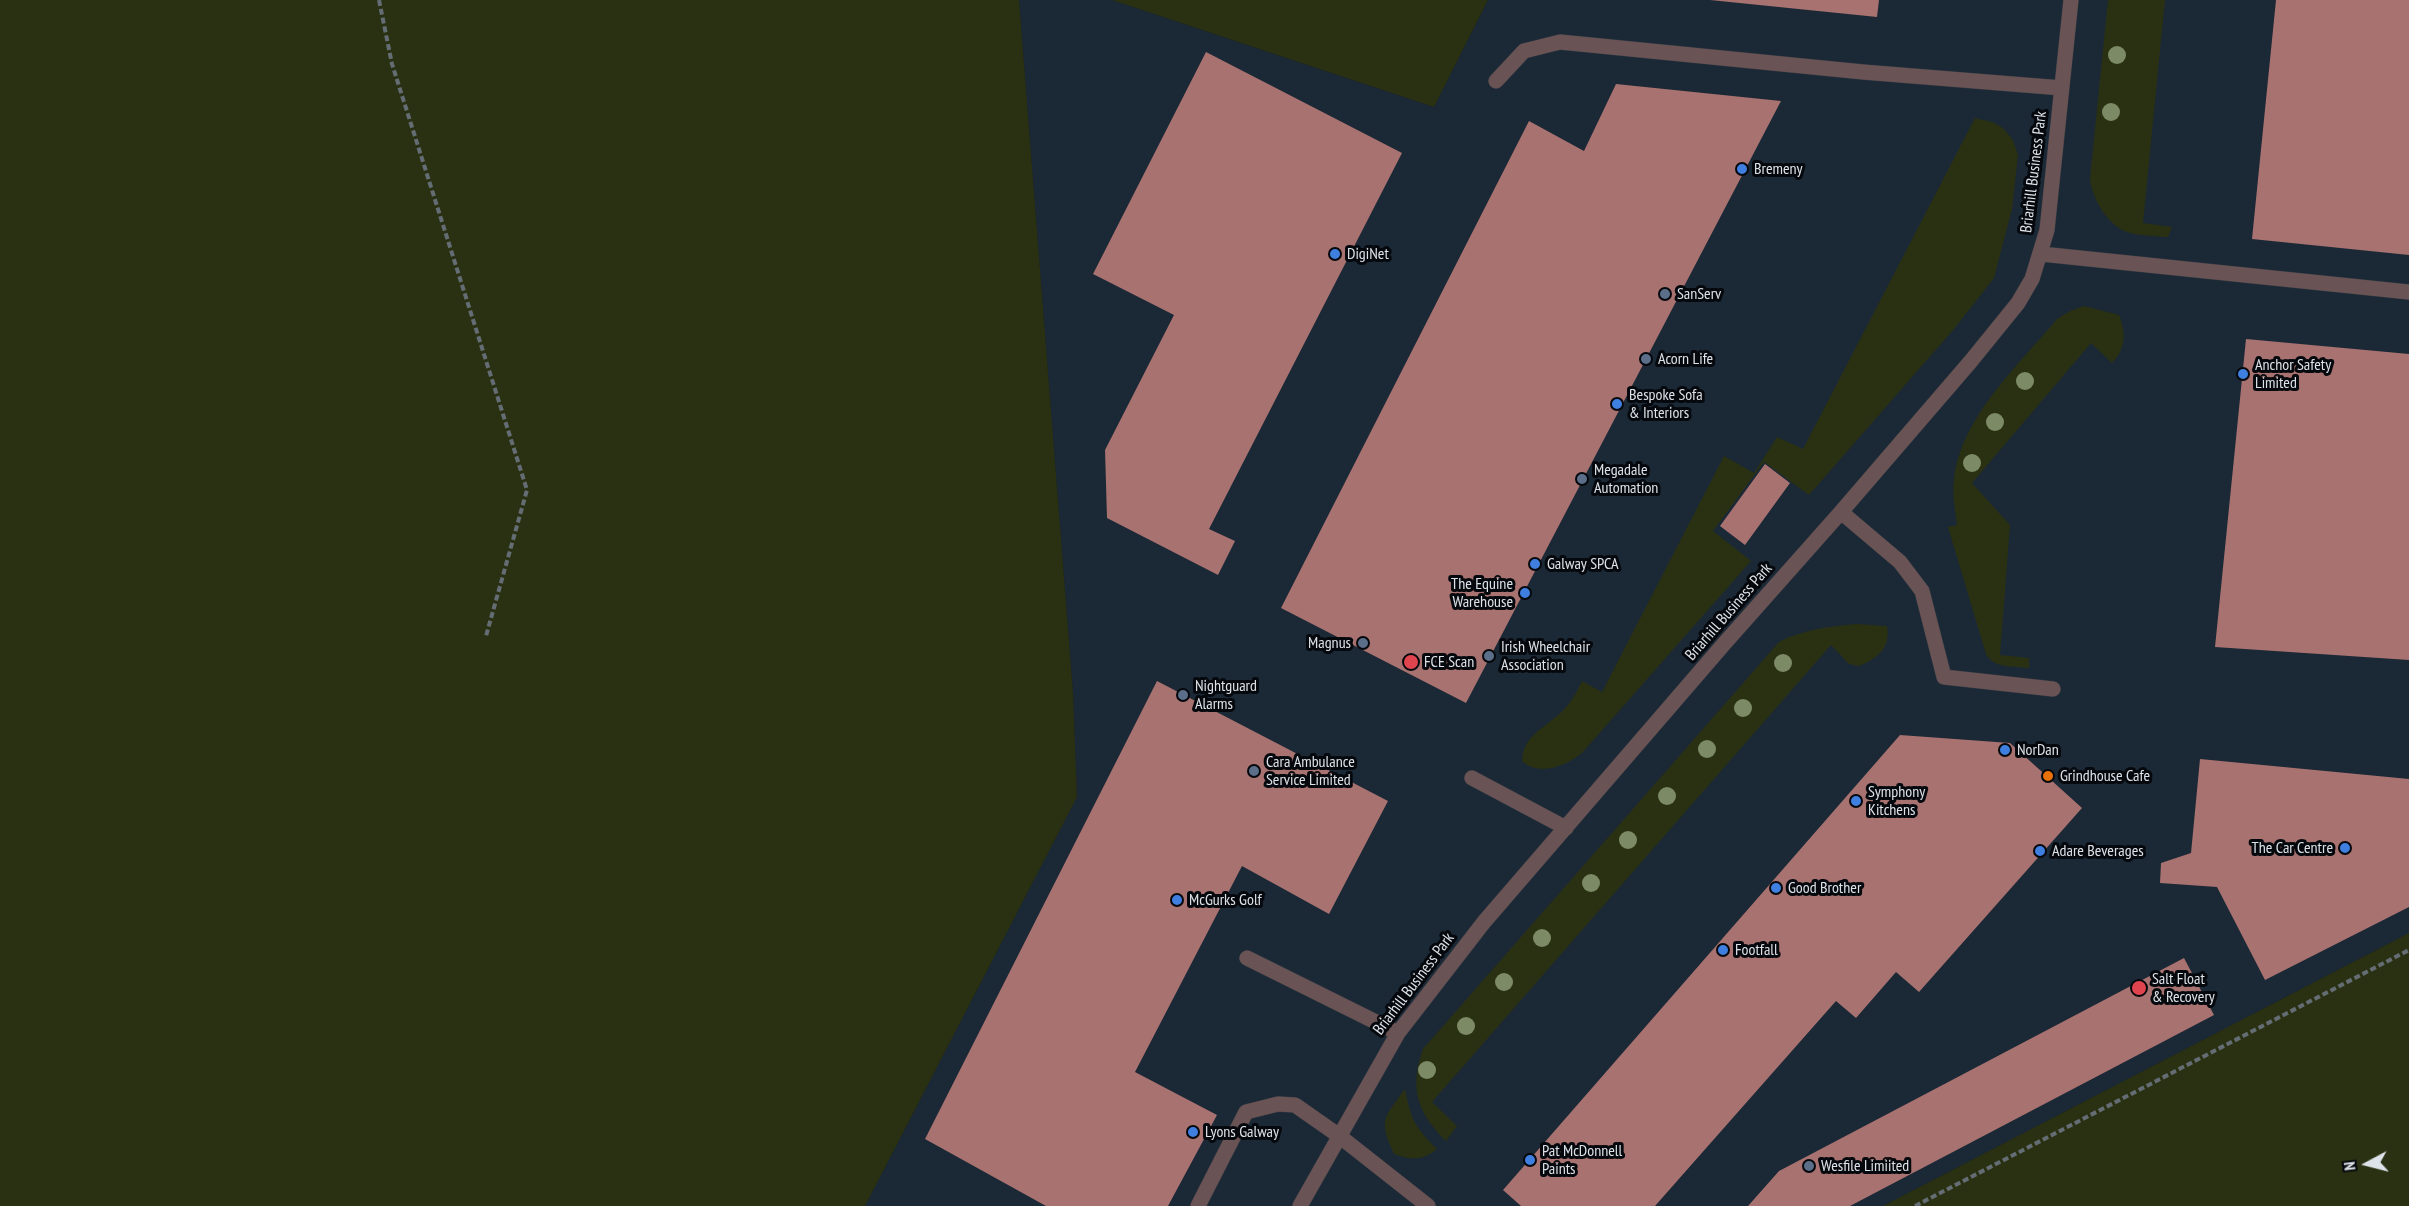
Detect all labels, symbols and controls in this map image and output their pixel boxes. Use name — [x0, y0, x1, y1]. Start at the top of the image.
street label: Briarhill Business Park — [2017, 110, 2051, 234]
place label: Bremeny — [1754, 159, 1803, 179]
marker: Bremeny — [1735, 162, 1749, 176]
place label: DigiNet — [1347, 244, 1389, 264]
marker: DigiNet — [1328, 247, 1342, 261]
place label: SanServ — [1677, 284, 1721, 304]
marker: SanServ — [1658, 287, 1672, 301]
place label: Acorn Life — [1658, 349, 1713, 369]
marker: Acorn Life — [1639, 352, 1653, 366]
place label: Anchor Safety Limited — [2255, 355, 2331, 393]
marker: Anchor Safety Limited — [2236, 367, 2250, 381]
place label: Bespoke Sofa & Interiors — [1629, 385, 1703, 423]
marker: Bespoke Sofa & Interiors — [1610, 397, 1624, 411]
place label: Megadale Automation — [1594, 460, 1658, 498]
marker: Megadale Automation — [1575, 472, 1589, 486]
place label: Galway SPCA — [1547, 554, 1619, 574]
marker: Galway SPCA — [1528, 557, 1542, 571]
street label: Briarhill Business Park — [1682, 559, 1776, 665]
place label: The Equine Warehouse — [1451, 574, 1513, 612]
marker: The Equine Warehouse — [1518, 586, 1532, 600]
place label: Magnus — [1308, 633, 1351, 653]
marker: Magnus — [1356, 636, 1370, 650]
place label: Irish Wheelchair Association — [1501, 637, 1590, 675]
marker: Irish Wheelchair Association — [1482, 649, 1496, 663]
place label: FCE Scan — [1424, 652, 1474, 672]
marker: FCE Scan — [1402, 653, 1420, 671]
place label: Nightguard Alarms — [1195, 676, 1257, 714]
marker: Nightguard Alarms — [1176, 688, 1190, 702]
place label: NorDan — [2017, 740, 2059, 760]
marker: NorDan — [1998, 743, 2012, 757]
place label: Cara Ambulance Service Limited — [1266, 752, 1355, 790]
marker: Cara Ambulance Service Limited — [1247, 764, 1261, 778]
place label: Grindhouse Cafe — [2060, 766, 2150, 786]
marker: Grindhouse Cafe — [2041, 769, 2055, 783]
place label: Symphony Kitchens — [1868, 782, 1925, 820]
marker: Symphony Kitchens — [1849, 794, 1863, 808]
place label: The Car Centre — [2252, 838, 2333, 858]
place label: Adare Beverages — [2052, 841, 2144, 861]
marker: The Car Centre — [2338, 841, 2352, 855]
marker: Adare Beverages — [2033, 844, 2047, 858]
place label: Good Brother — [1788, 878, 1861, 898]
marker: Good Brother — [1769, 881, 1783, 895]
place label: McGurks Golf — [1189, 890, 1262, 910]
marker: McGurks Golf — [1170, 893, 1184, 907]
street label: Briarhill Business Park — [1369, 929, 1459, 1039]
place label: Footfall — [1735, 940, 1778, 960]
marker: Footfall — [1716, 943, 1730, 957]
place label: Salt Float & Recovery — [2152, 969, 2215, 1007]
marker: Salt Float & Recovery — [2130, 979, 2148, 997]
place label: Lyons Galway — [1205, 1122, 1279, 1142]
marker: Lyons Galway — [1186, 1125, 1200, 1139]
north arrow — [2337, 1134, 2397, 1194]
place label: Pat McDonnell Paints — [1542, 1141, 1622, 1179]
marker: Pat McDonnell Paints — [1523, 1153, 1537, 1167]
place label: Wesfile Limiited — [1821, 1156, 1909, 1176]
marker: Wesfile Limiited — [1802, 1159, 1816, 1173]
text: N — [2339, 1161, 2360, 1172]

